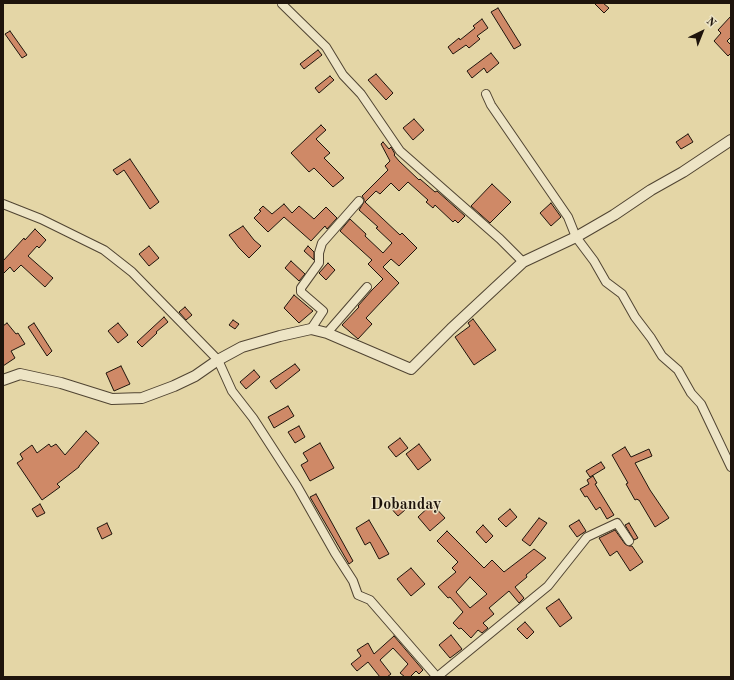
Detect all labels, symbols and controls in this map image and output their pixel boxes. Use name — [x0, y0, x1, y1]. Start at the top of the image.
north arrow — [682, 12, 722, 52]
text: N — [704, 16, 717, 30]
district label: Dobanday — [371, 495, 441, 515]

